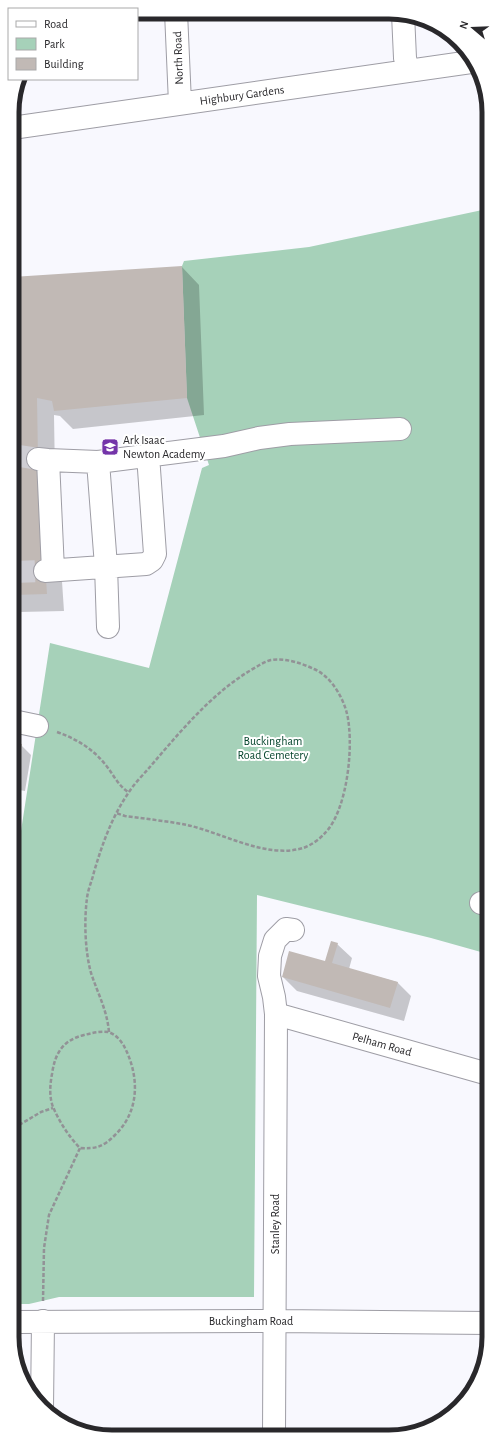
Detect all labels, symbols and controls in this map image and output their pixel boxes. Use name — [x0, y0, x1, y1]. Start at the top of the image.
legend — [8, 8, 138, 80]
north arrow — [453, 8, 493, 48]
text: Road — [44, 18, 68, 30]
text: N — [458, 19, 470, 30]
street label: North Road — [171, 31, 185, 85]
text: Park — [44, 38, 65, 50]
text: Building — [44, 58, 84, 70]
street label: Highbury Gardens — [199, 83, 285, 108]
place label: Ark Isaac Newton Academy — [123, 434, 205, 461]
school or university icon: Ark Isaac Newton Academy — [100, 437, 120, 457]
park label: Buckingham Road Cemetery — [238, 735, 308, 762]
street label: Pelham Road — [351, 1030, 413, 1058]
street label: Stanley Road — [269, 1194, 282, 1254]
street label: Buckingham Road — [209, 1315, 293, 1327]

